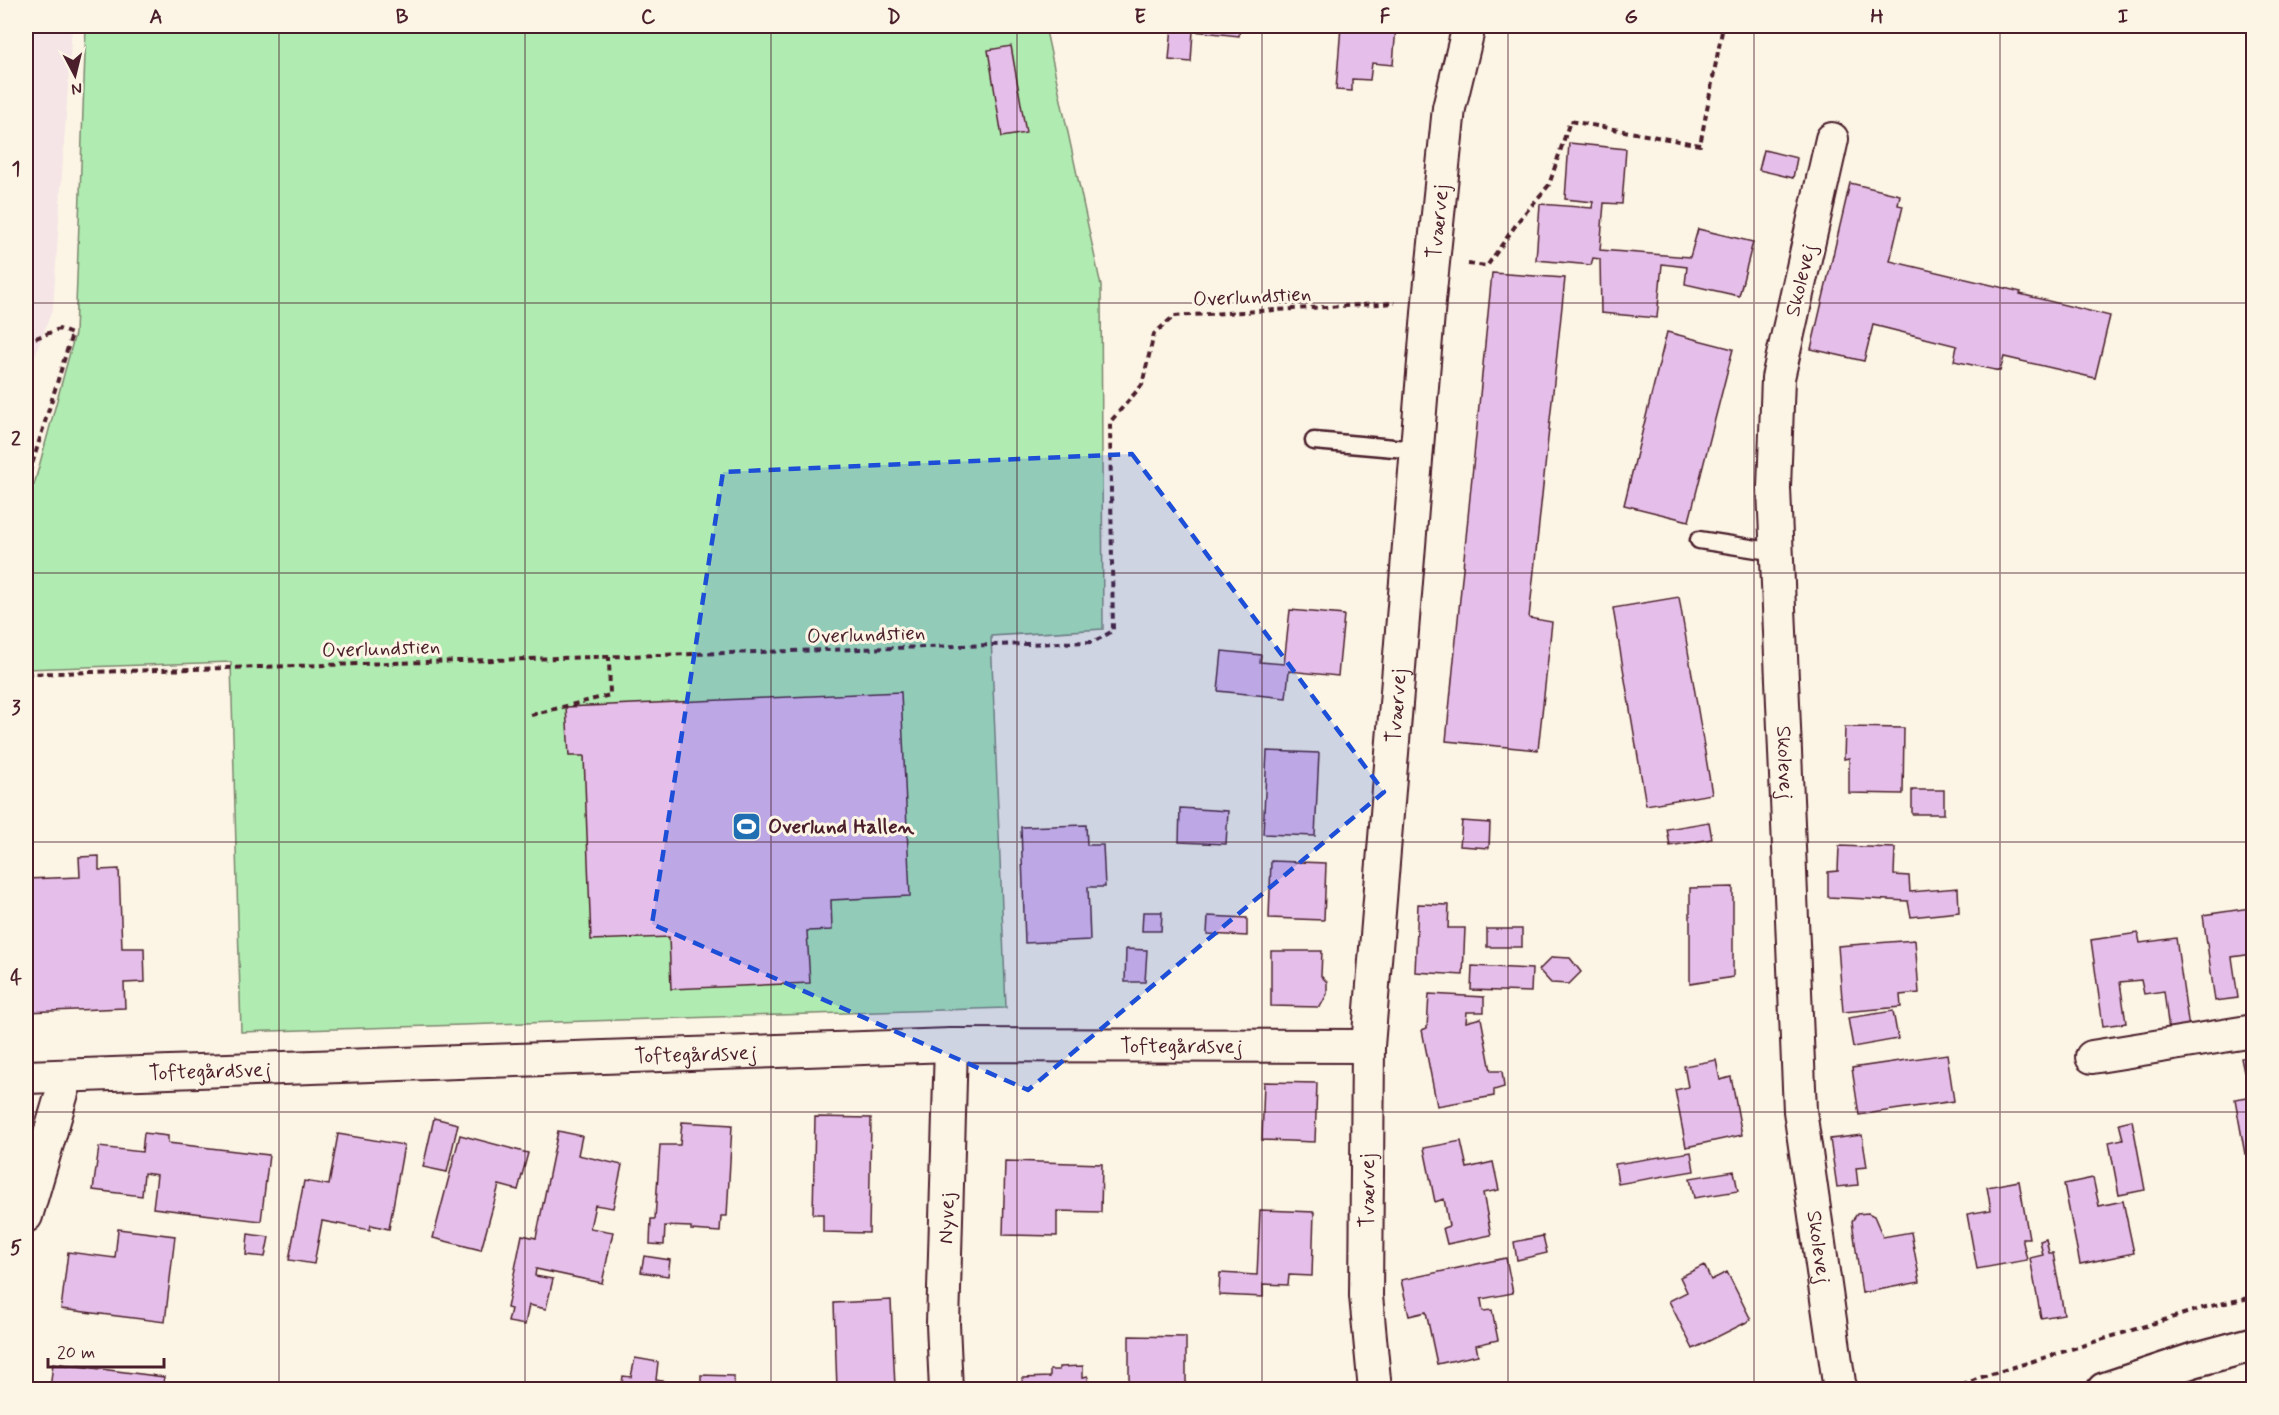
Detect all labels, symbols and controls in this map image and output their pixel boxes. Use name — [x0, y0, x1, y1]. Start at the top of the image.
text: A — [149, 4, 163, 31]
text: B — [396, 4, 409, 31]
text: C — [641, 4, 656, 31]
text: D — [887, 4, 901, 31]
text: E — [1134, 4, 1146, 31]
text: F — [1380, 4, 1391, 31]
text: G — [1624, 4, 1638, 31]
text: H — [1870, 4, 1884, 31]
text: I — [2118, 4, 2128, 31]
north arrow — [45, 45, 105, 105]
text: N — [70, 77, 83, 99]
text: 1 — [12, 156, 20, 183]
street label: Tværvej — [1420, 183, 1456, 260]
street label: Skolevej — [1779, 241, 1823, 319]
street label: Overlundstien — [1192, 280, 1312, 314]
text: 2 — [11, 426, 21, 453]
street label: Overlundstien — [806, 619, 926, 651]
street label: Overlundstien — [321, 633, 441, 665]
street label: Tværvej — [1380, 667, 1414, 744]
text: 3 — [11, 695, 21, 722]
street label: Skolevej — [1769, 725, 1800, 800]
sports icon: Overlund Hallen — [731, 810, 763, 842]
place label: Overlund Hallen — [768, 813, 915, 841]
text: 4 — [10, 965, 22, 992]
street label: Toftegårdsvej — [1120, 1032, 1243, 1061]
street label: Toftegårdsvej — [634, 1039, 757, 1071]
street label: Toftegårdsvej — [148, 1056, 272, 1088]
street label: Tværvej — [1354, 1153, 1382, 1228]
street label: Nyvej — [932, 1192, 962, 1244]
street label: Skolevej — [1799, 1209, 1838, 1286]
text: 5 — [10, 1235, 22, 1262]
scale bar — [48, 1331, 164, 1369]
text: 20 m — [57, 1341, 95, 1365]

